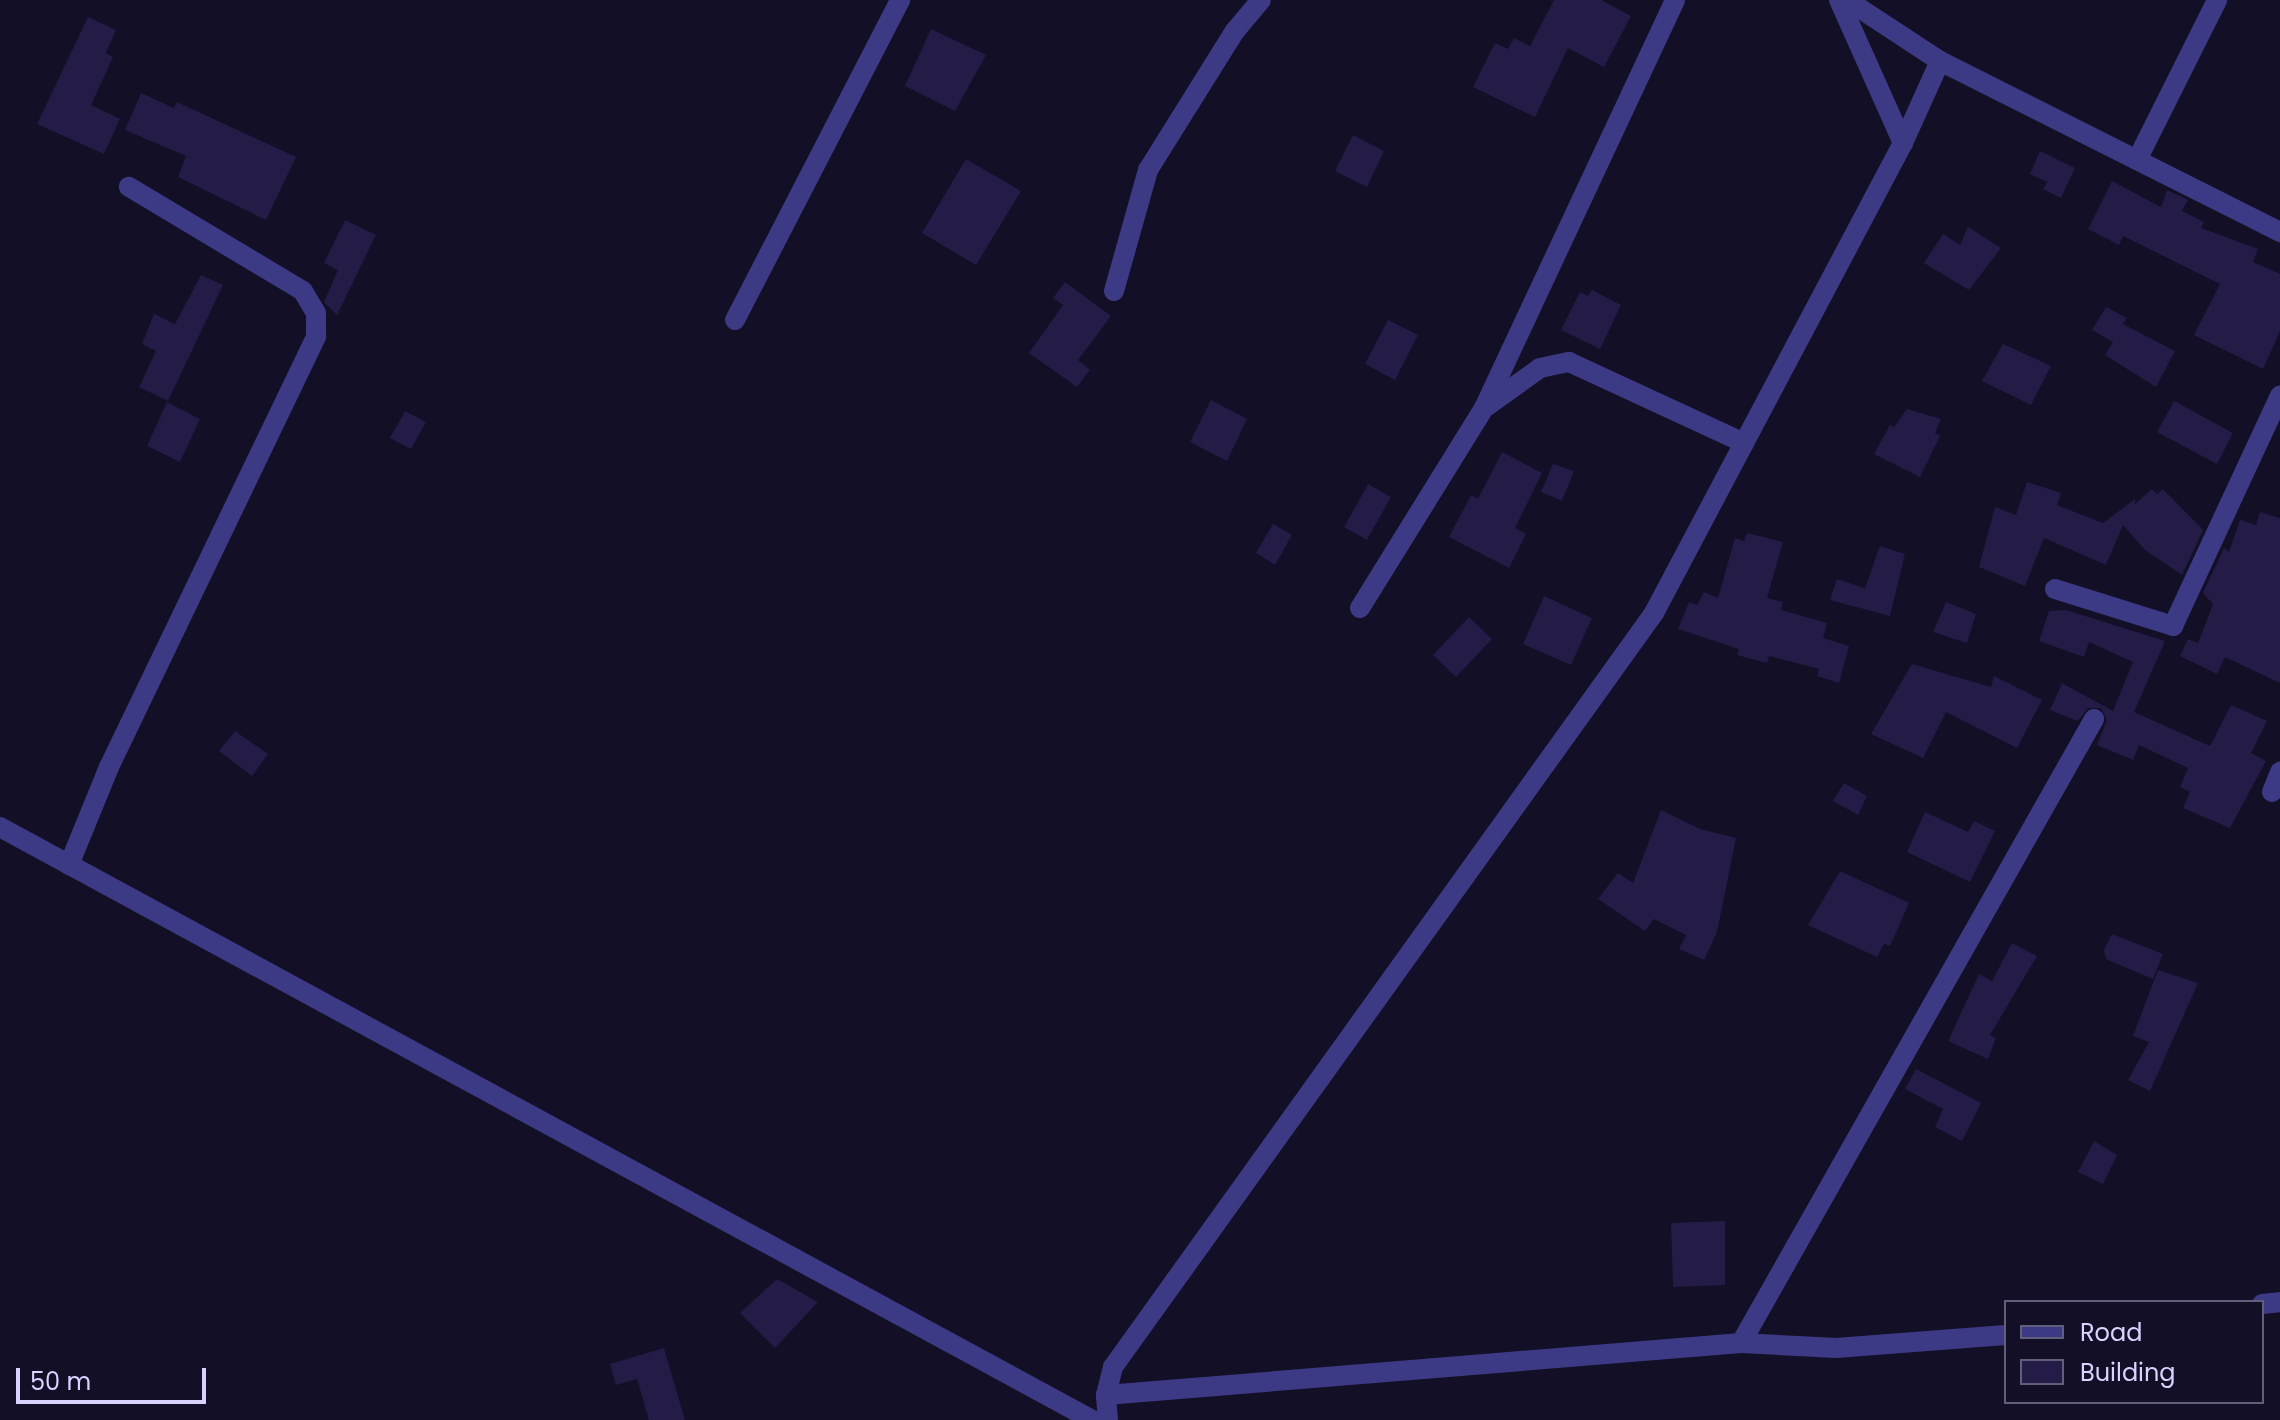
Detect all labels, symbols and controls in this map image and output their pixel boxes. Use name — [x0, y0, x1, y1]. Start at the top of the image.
legend — [2004, 1300, 2264, 1404]
text: Road — [2080, 1316, 2142, 1349]
scale bar — [20, 1352, 210, 1402]
text: Building — [2080, 1356, 2176, 1389]
text: 50 m — [30, 1365, 91, 1398]

